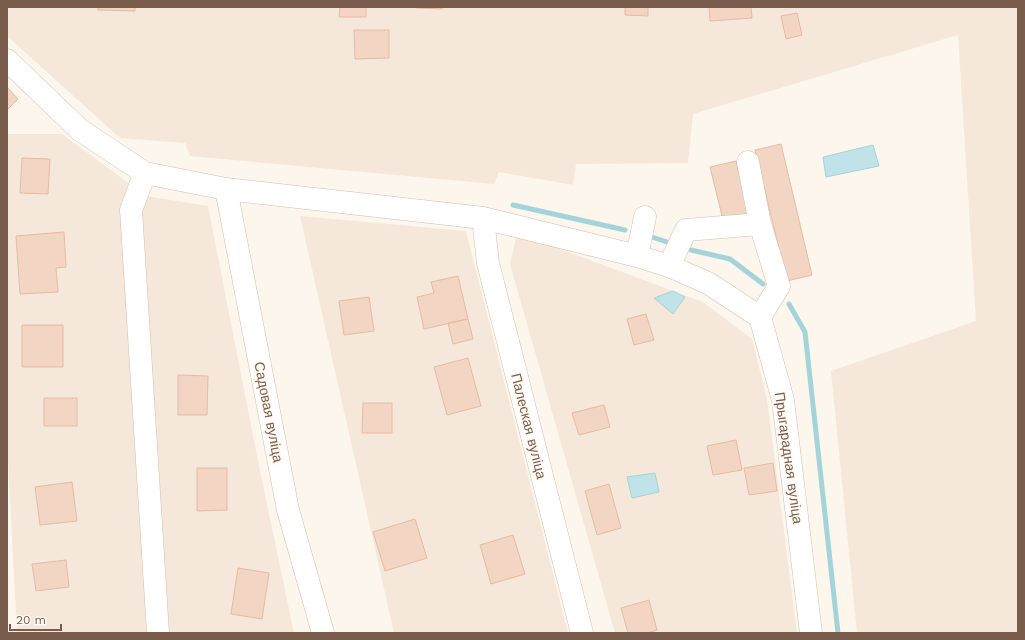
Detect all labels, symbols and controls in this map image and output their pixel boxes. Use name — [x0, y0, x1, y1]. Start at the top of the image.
street label: Садовая вуліца — [251, 360, 287, 464]
street label: Палеская вуліца — [508, 372, 550, 481]
street label: Прыгарадная вуліца — [772, 391, 806, 525]
scale bar — [10, 606, 61, 632]
text: 20 m — [16, 613, 46, 627]

